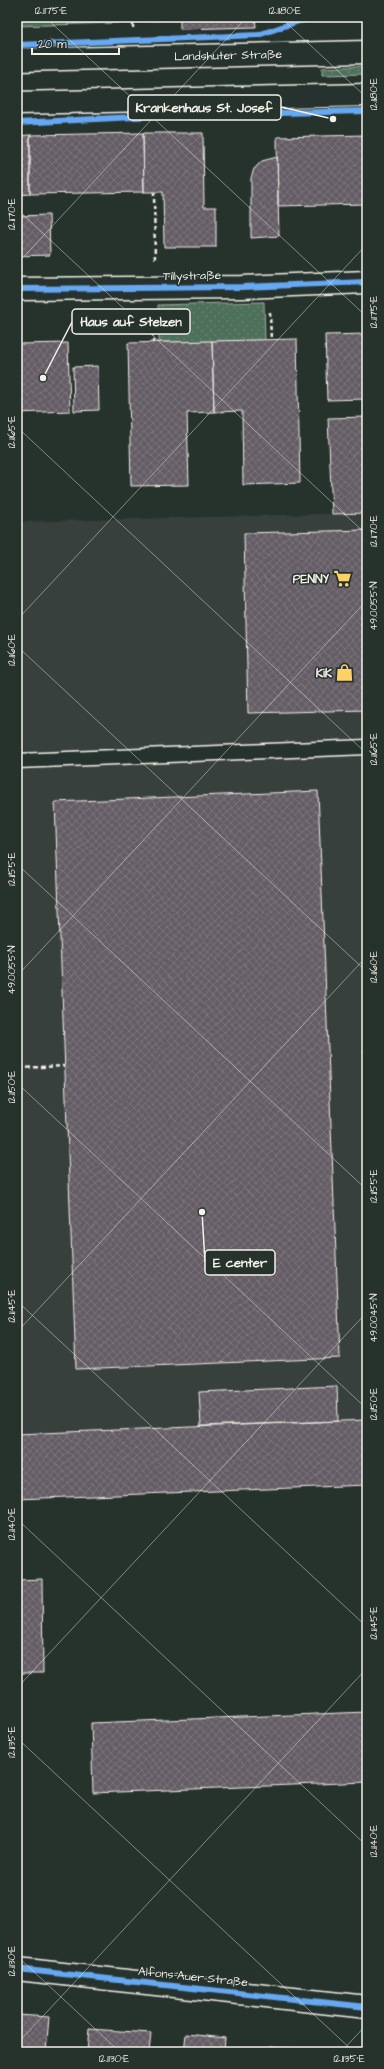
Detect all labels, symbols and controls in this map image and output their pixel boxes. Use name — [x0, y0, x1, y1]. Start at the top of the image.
text: 12.1175°E — [35, 4, 67, 18]
text: 12.1180°E — [269, 4, 301, 18]
scale bar — [32, 30, 119, 56]
text: 20 m — [38, 36, 67, 53]
street label: Landshuter Straße — [174, 45, 283, 65]
text: 12.1180°E — [367, 78, 381, 110]
callout: Krankenhaus St. Josef — [128, 95, 281, 120]
text: Krankenhaus St. Josef — [135, 99, 274, 117]
text: 12.1170°E — [5, 198, 19, 230]
street label: Tillystraße — [163, 267, 222, 286]
text: 12.1175°E — [367, 296, 381, 328]
callout: Haus auf Stelzen — [72, 309, 190, 334]
text: Haus auf Stelzen — [80, 313, 182, 331]
text: 12.1165°E — [5, 416, 19, 448]
text: 12.1170°E — [367, 515, 381, 547]
supermarket icon: PENNY — [332, 569, 352, 589]
place label: PENNY — [293, 571, 330, 588]
text: 49.0055°N — [367, 581, 381, 631]
text: 12.1160°E — [5, 634, 19, 666]
shop icon: KiK — [335, 663, 355, 683]
place label: KiK — [316, 665, 333, 682]
text: 12.1165°E — [367, 733, 381, 765]
text: 12.1155°E — [5, 852, 19, 886]
text: 49.0055°N — [5, 945, 19, 995]
text: 12.1160°E — [367, 951, 381, 983]
text: 12.1150°E — [5, 1071, 19, 1103]
text: 12.1155°E — [367, 1169, 381, 1203]
callout: E center — [205, 1250, 275, 1275]
text: E center — [213, 1254, 268, 1272]
text: 12.1145°E — [5, 1289, 19, 1322]
text: 49.0045°N — [367, 1294, 381, 1342]
text: 12.1150°E — [367, 1388, 381, 1420]
text: 12.1140°E — [5, 1508, 19, 1540]
text: 12.1145°E — [367, 1606, 381, 1639]
text: 12.1135°E — [5, 1726, 19, 1758]
text: 12.1140°E — [367, 1825, 381, 1857]
text: 12.1130°E — [5, 1946, 19, 1976]
street label: Alfons-Auer-Straße — [137, 1963, 249, 1991]
text: 12.1130°E — [99, 2052, 129, 2066]
text: 12.1135°E — [333, 2052, 365, 2066]

